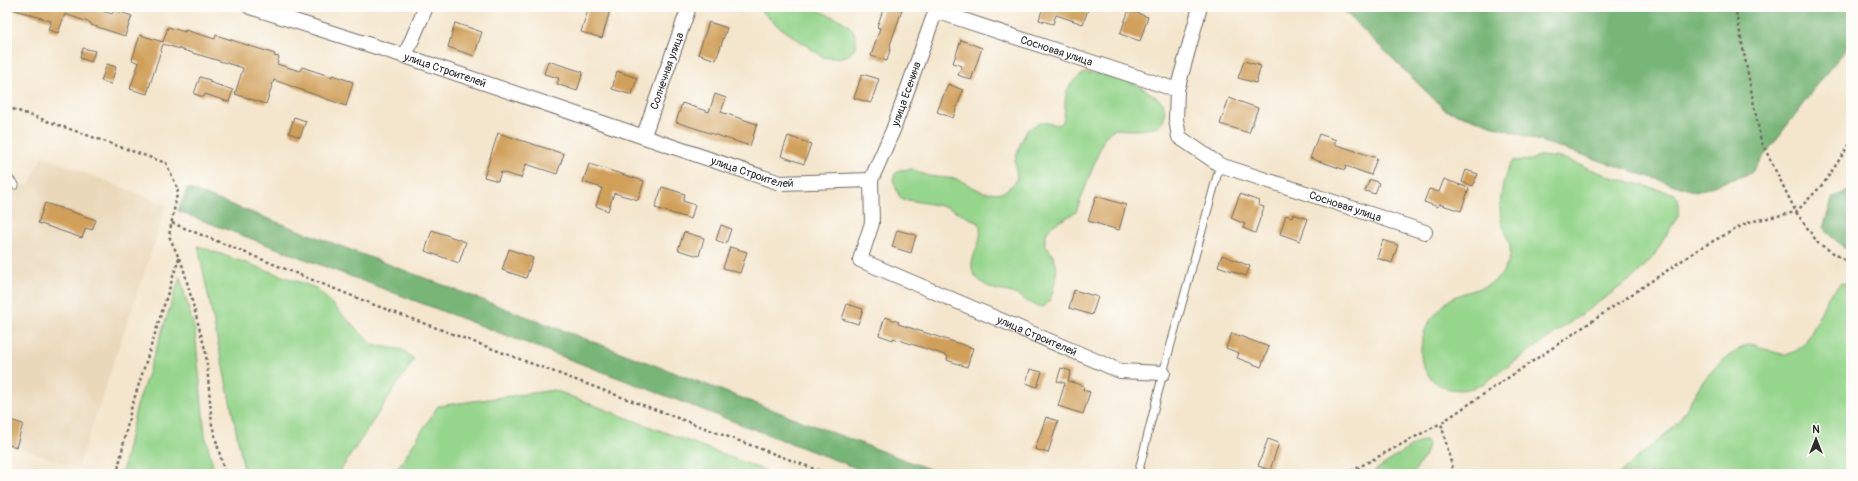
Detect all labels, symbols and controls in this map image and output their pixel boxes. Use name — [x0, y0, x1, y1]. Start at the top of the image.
street label: Солнечная улица — [648, 31, 687, 111]
street label: Сосновая улица — [1019, 33, 1094, 69]
street label: улица Строителей — [401, 50, 488, 90]
street label: улица Есенина — [889, 60, 924, 129]
street label: улица Строителей — [708, 154, 794, 191]
street label: Сосновая улица — [1307, 189, 1383, 224]
street label: улица Строителей — [994, 313, 1079, 359]
north arrow — [1796, 419, 1836, 459]
text: N — [1812, 423, 1820, 436]

